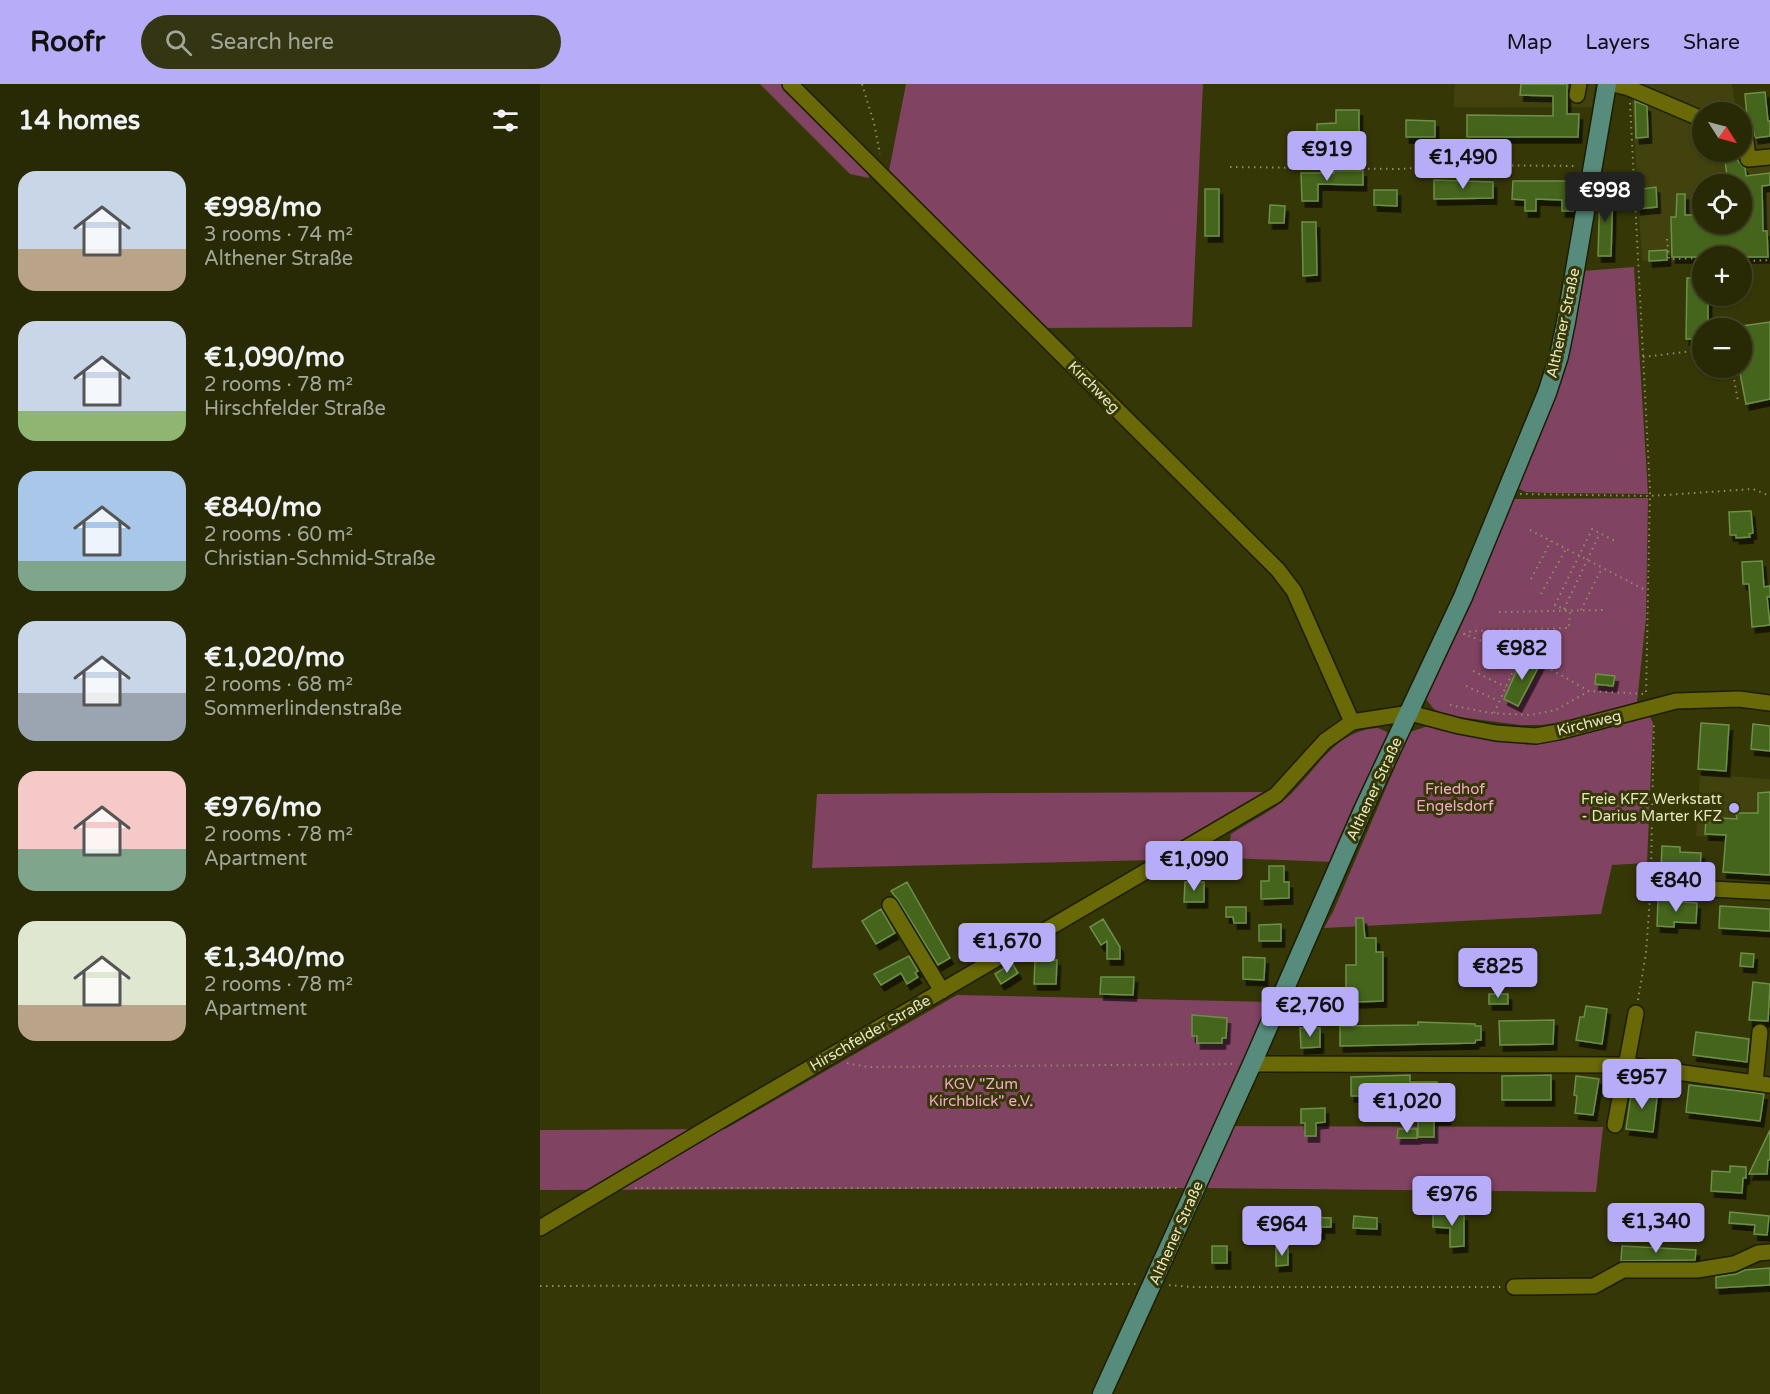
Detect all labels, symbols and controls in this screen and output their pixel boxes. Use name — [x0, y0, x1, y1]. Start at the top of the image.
search box — [141, 15, 561, 69]
text: Roofr — [30, 25, 105, 59]
icon: search — [162, 26, 195, 59]
text: Search here — [210, 29, 334, 55]
text: Map — [1507, 30, 1552, 55]
text: Layers — [1585, 30, 1650, 55]
text: Share — [1683, 30, 1740, 55]
north arrow — [1692, 102, 1752, 162]
map controls — [1692, 102, 1752, 378]
icon: filters — [489, 104, 522, 137]
text: 14 homes — [18, 105, 140, 136]
pin: €919 — [1291, 131, 1363, 182]
text: €919 — [1301, 138, 1353, 162]
pin: €1,490 — [1414, 139, 1512, 190]
text: €1,490 — [1429, 146, 1497, 170]
pin: €998 — [1569, 172, 1641, 223]
button: locate — [1692, 174, 1752, 234]
text: €998 — [1579, 179, 1631, 203]
text: €998/mo — [204, 192, 322, 223]
icon: home — [66, 195, 138, 267]
text: 3 rooms · 74 m² — [204, 223, 353, 247]
button: + — [1692, 246, 1752, 306]
text: Althener Straße — [204, 247, 353, 271]
street label: Althener Straße — [1543, 266, 1583, 380]
button: − — [1692, 318, 1752, 378]
text: €1,090/mo — [204, 342, 345, 373]
icon: home — [66, 345, 138, 417]
street label: Kirchweg — [1064, 357, 1124, 417]
text: 2 rooms · 78 m² — [204, 373, 353, 397]
text: Hirschfelder Straße — [204, 397, 386, 421]
text: €840/mo — [204, 492, 322, 523]
icon: home — [66, 495, 138, 567]
text: 2 rooms · 60 m² — [204, 523, 353, 547]
text: Christian-Schmid-Straße — [204, 547, 436, 571]
pin: €982 — [1486, 630, 1558, 681]
text: €982 — [1496, 637, 1548, 661]
text: €1,020/mo — [204, 642, 345, 673]
icon: home — [66, 645, 138, 717]
text: 2 rooms · 68 m² — [204, 673, 353, 697]
text: Sommerlindenstraße — [204, 697, 402, 721]
street label: Kirchweg — [1555, 706, 1623, 740]
street label: Althener Straße — [1342, 734, 1406, 844]
park label: Friedhof Engelsdorf — [1416, 780, 1494, 815]
place label: Freie KFZ Werkstatt - Darius Marter KFZ — [1581, 790, 1722, 825]
text: €976/mo — [204, 792, 322, 823]
icon: home — [66, 795, 138, 867]
marker: Freie KFZ Werkstatt - Darius Marter KFZ — [1727, 801, 1741, 815]
text: 2 rooms · 78 m² — [204, 823, 353, 847]
pin: €1,090 — [1145, 841, 1243, 892]
text: Apartment — [204, 847, 307, 871]
text: €1,090 — [1159, 848, 1229, 872]
pin: €840 — [1640, 862, 1712, 913]
text: €840 — [1650, 869, 1702, 893]
pin: €1,670 — [958, 923, 1056, 974]
text: €1,670 — [972, 930, 1042, 954]
text: €1,340/mo — [204, 942, 345, 973]
icon: home — [66, 945, 138, 1017]
pin: €825 — [1462, 948, 1534, 999]
text: €825 — [1472, 955, 1524, 979]
text: 2 rooms · 78 m² — [204, 973, 353, 997]
pin: €2,760 — [1261, 987, 1359, 1038]
street label: Hirschfelder Straße — [806, 991, 934, 1075]
text: €2,760 — [1276, 994, 1344, 1018]
text: Apartment — [204, 997, 307, 1021]
pin: €957 — [1606, 1059, 1678, 1110]
text: €957 — [1616, 1066, 1668, 1090]
park label: KGV "Zum Kirchblick" e.V. — [929, 1075, 1033, 1110]
pin: €1,020 — [1358, 1083, 1456, 1134]
text: €1,020 — [1372, 1090, 1442, 1114]
pin: €976 — [1416, 1176, 1488, 1227]
street label: Althener Straße — [1145, 1178, 1207, 1288]
text: €976 — [1426, 1183, 1478, 1207]
pin: €1,340 — [1607, 1203, 1705, 1254]
pin: €964 — [1246, 1206, 1318, 1257]
text: €1,340 — [1621, 1210, 1691, 1234]
text: €964 — [1256, 1213, 1308, 1237]

